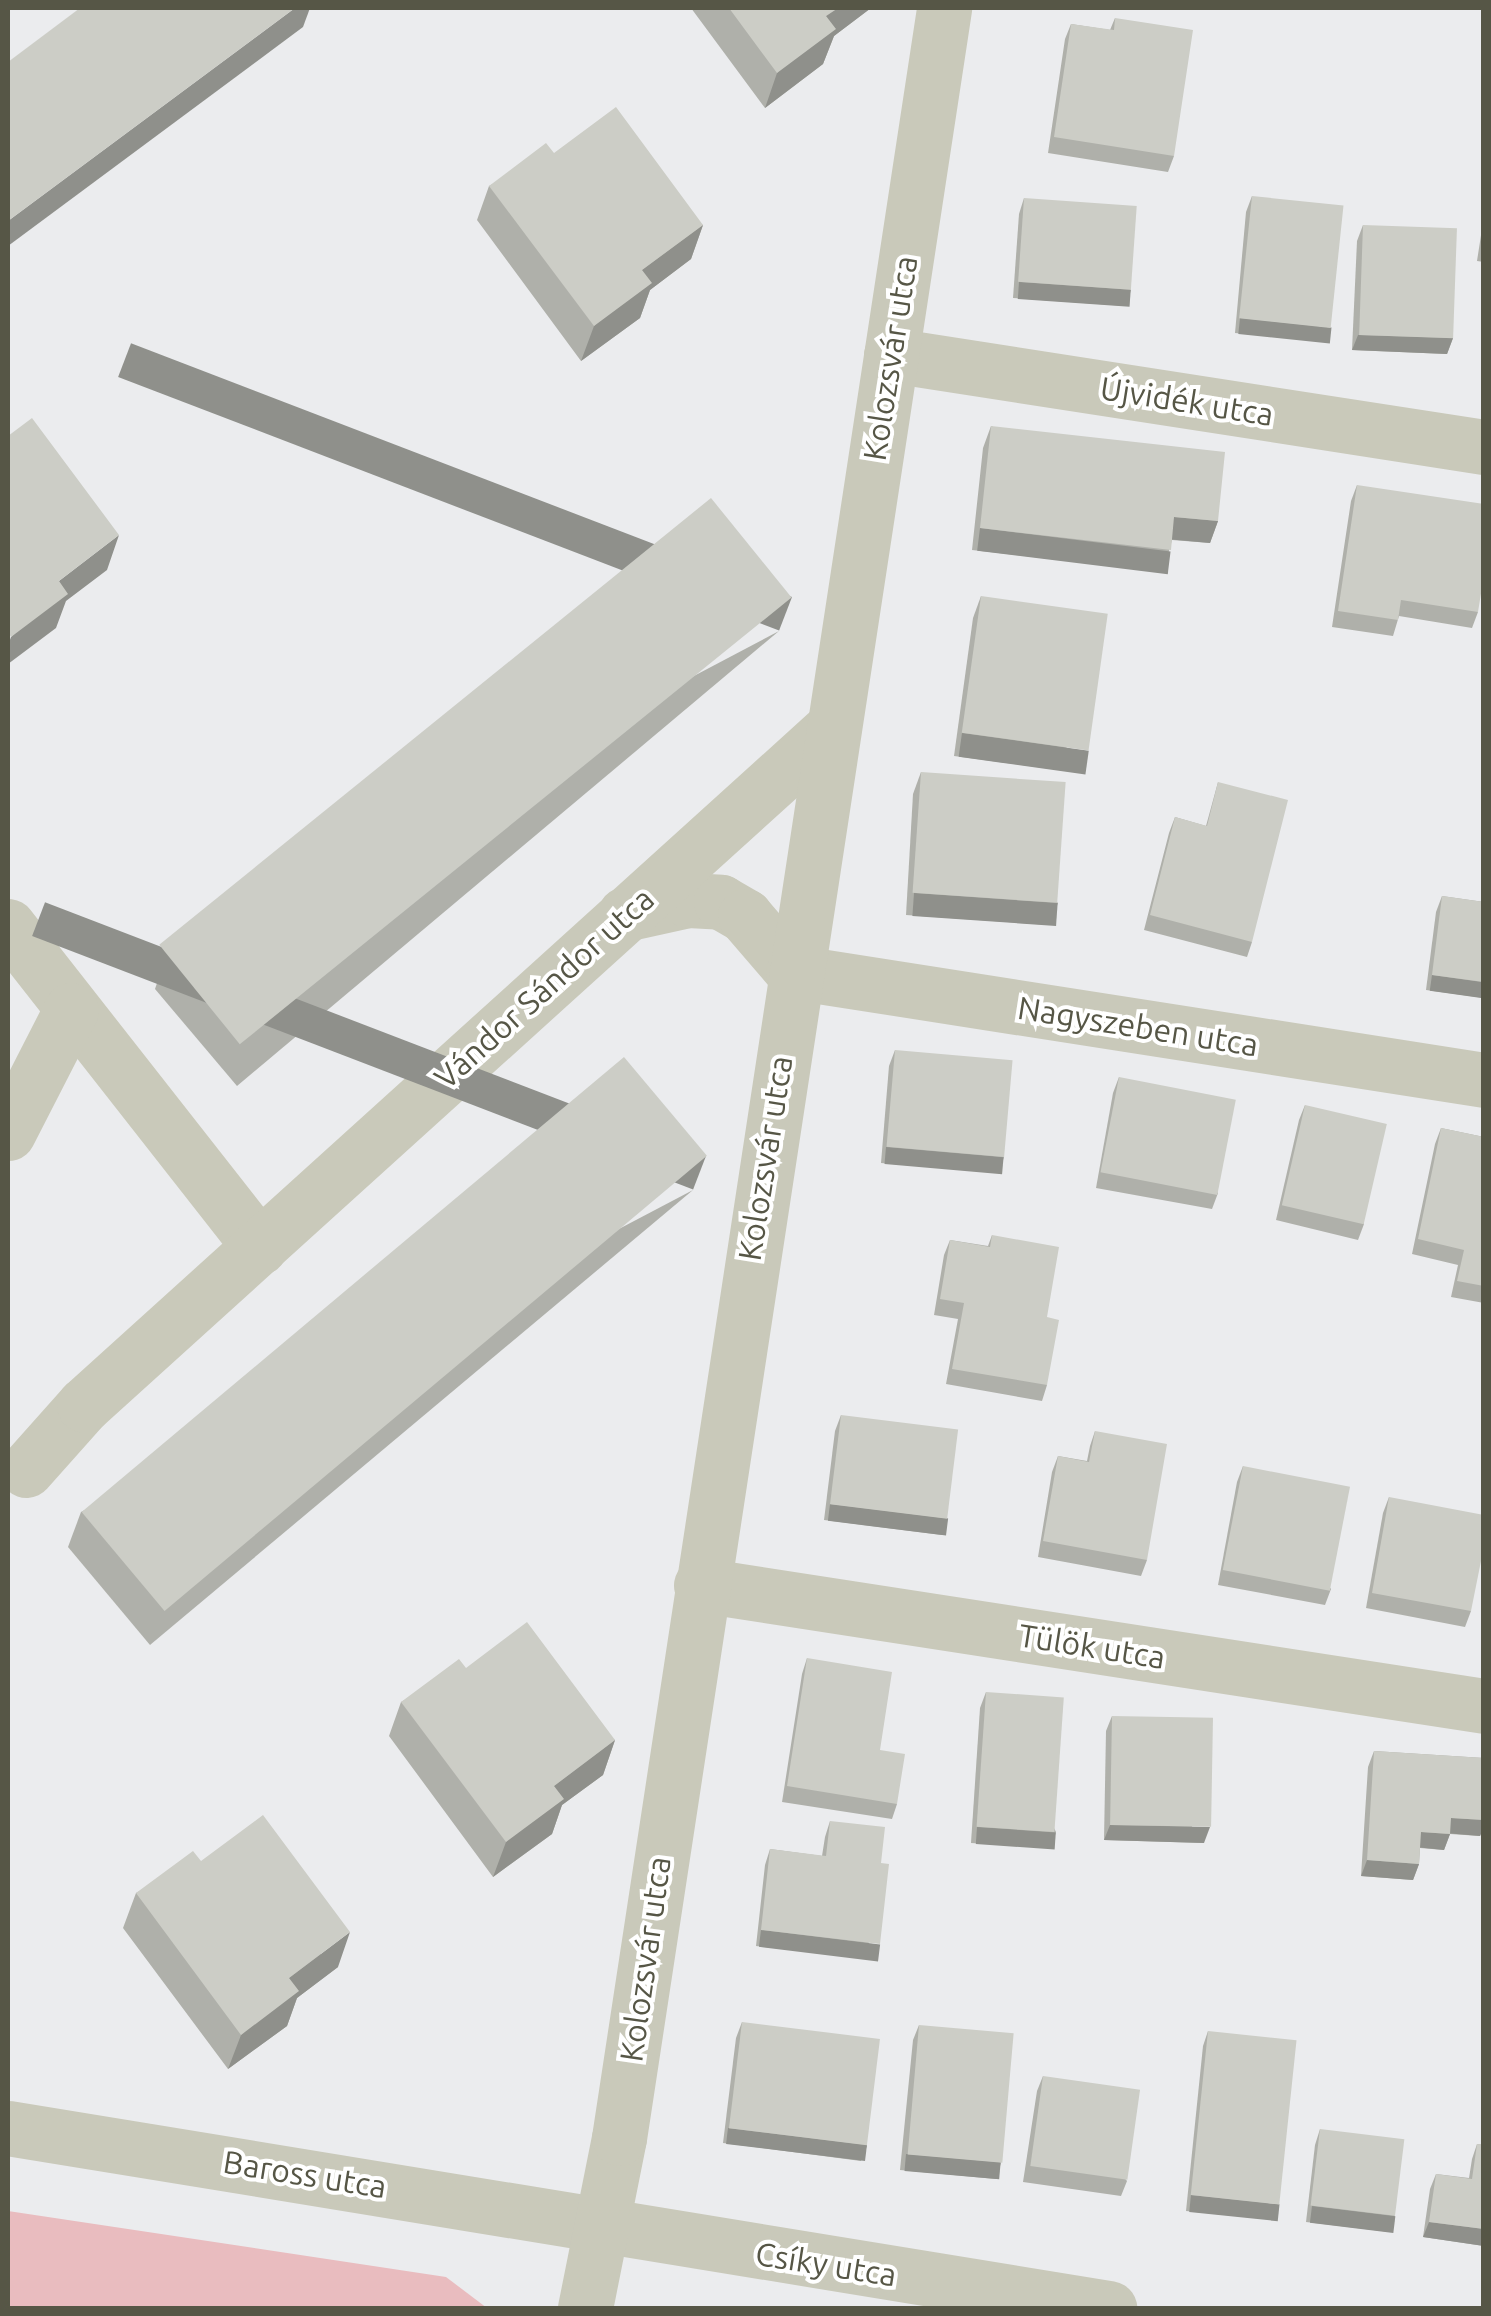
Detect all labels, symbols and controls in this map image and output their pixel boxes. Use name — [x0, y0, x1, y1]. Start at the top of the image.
street label: Kolozsvár utca — [855, 253, 925, 463]
street label: Újvidék utca — [1098, 368, 1276, 434]
street label: Vándor Sándor utca — [426, 879, 662, 1097]
street label: Nagyszeben utca — [1015, 988, 1261, 1064]
street label: Kolozsvár utca — [730, 1053, 800, 1263]
street label: Tülök utca — [1016, 1615, 1168, 1677]
street label: Kolozsvár utca — [612, 1854, 678, 2064]
street label: Baross utca — [221, 2142, 389, 2206]
street label: Csíky utca — [753, 2234, 899, 2294]

